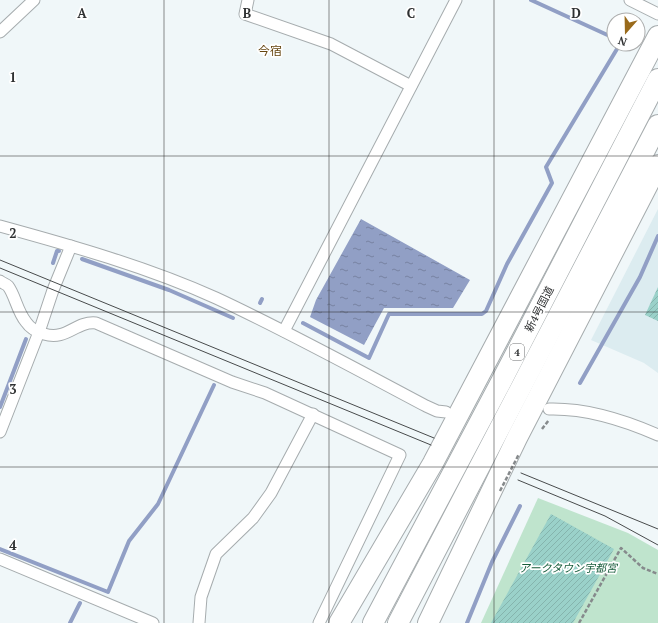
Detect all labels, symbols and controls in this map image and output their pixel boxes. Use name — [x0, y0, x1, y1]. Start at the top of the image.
text: A — [77, 4, 87, 22]
text: B — [243, 4, 251, 22]
text: C — [407, 4, 415, 22]
text: D — [571, 4, 581, 22]
north arrow — [606, 12, 646, 52]
text: N — [616, 33, 629, 49]
district label: 今宿 — [258, 43, 282, 58]
text: 1 — [9, 68, 17, 86]
text: 2 — [9, 224, 17, 242]
street label: 新4号国道 — [521, 284, 557, 334]
road number: 4 — [510, 344, 524, 360]
text: 3 — [9, 380, 17, 398]
text: 4 — [9, 536, 17, 554]
park label: アークタウン宇都宮 — [519, 561, 619, 575]

